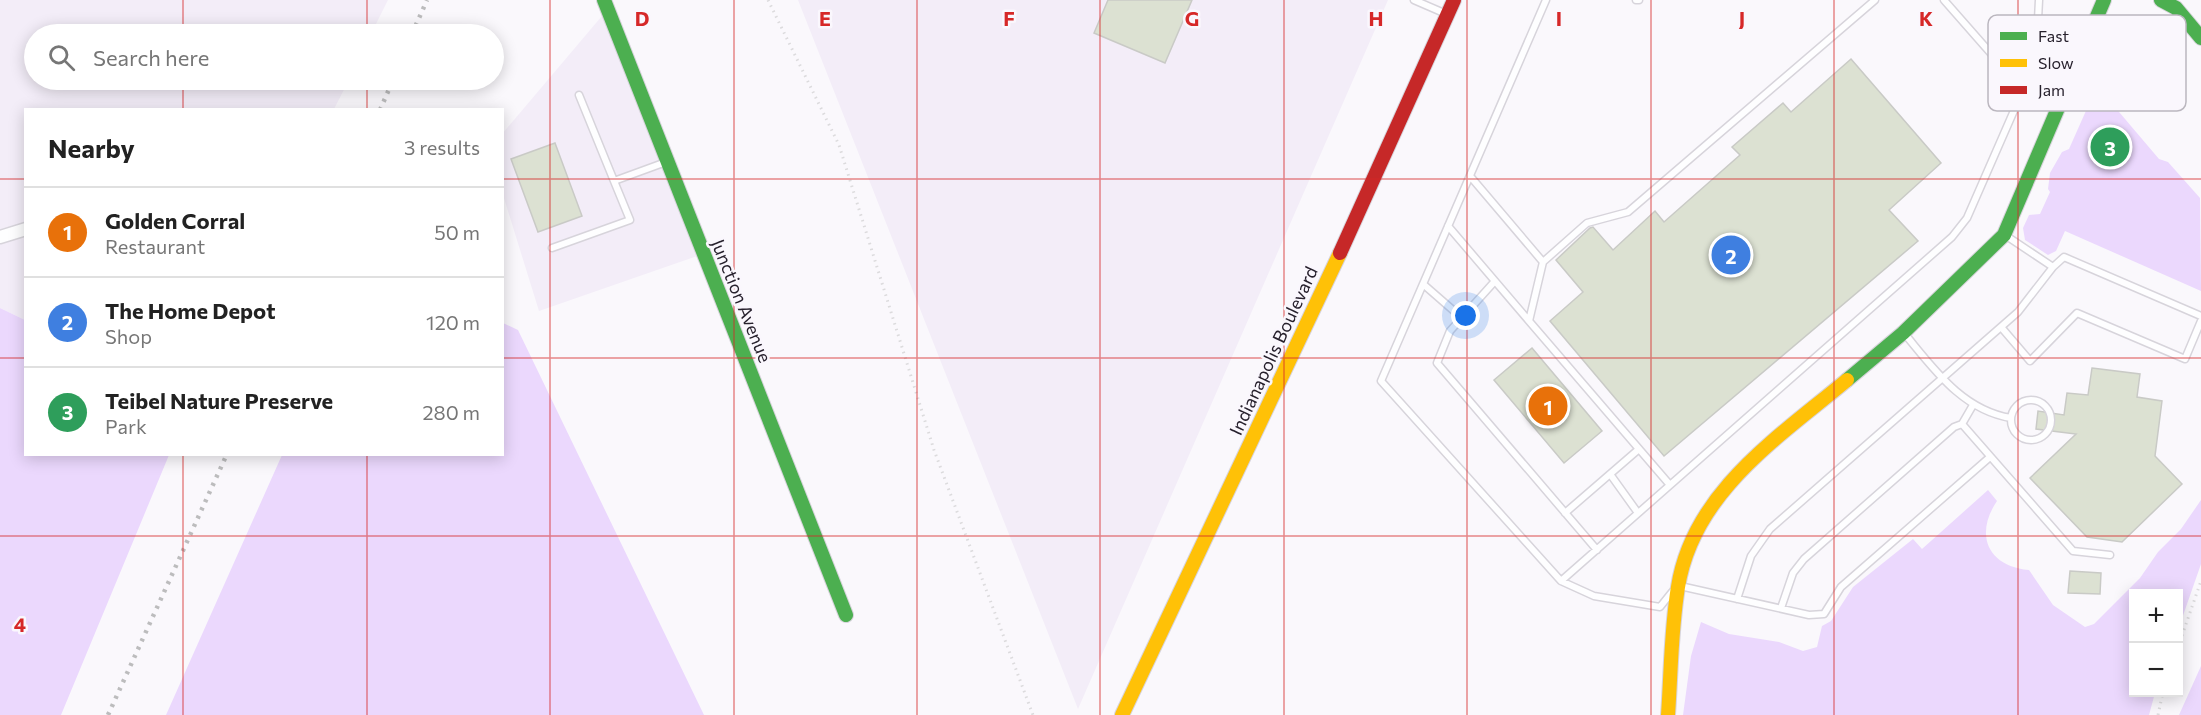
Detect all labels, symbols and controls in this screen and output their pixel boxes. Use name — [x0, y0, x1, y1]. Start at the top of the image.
text: D — [635, 6, 649, 30]
text: E — [819, 6, 831, 30]
text: F — [1003, 6, 1015, 30]
text: G — [1185, 6, 1199, 30]
text: H — [1369, 6, 1384, 30]
text: I — [1556, 6, 1562, 30]
text: J — [1739, 6, 1745, 30]
text: K — [1919, 6, 1933, 30]
legend — [1988, 15, 2186, 111]
search box — [24, 24, 504, 90]
text: Fast — [2038, 26, 2069, 45]
icon: search — [45, 41, 78, 74]
text: Search here — [93, 44, 209, 71]
text: Slow — [2038, 53, 2074, 72]
text: Jam — [2038, 80, 2065, 99]
pin: 3 — [2090, 124, 2130, 170]
text: Nearby — [48, 132, 135, 163]
text: 3 results — [404, 135, 480, 159]
text: Golden Corral — [105, 207, 245, 234]
text: 1 — [63, 220, 72, 244]
text: 50 m — [434, 220, 480, 244]
pin: 2 — [1712, 232, 1750, 278]
text: Restaurant — [105, 234, 205, 258]
street label: Junction Avenue — [707, 236, 777, 365]
street label: Indianapolis Boulevard — [1224, 263, 1322, 439]
text: The Home Depot — [105, 297, 275, 324]
your location — [1451, 301, 1480, 330]
text: 2 — [62, 310, 73, 334]
text: 120 m — [426, 310, 480, 334]
text: Shop — [105, 324, 152, 348]
pin: 1 — [1528, 384, 1568, 428]
text: Teibel Nature Preserve — [105, 387, 333, 414]
text: 3 — [62, 400, 73, 424]
text: 280 m — [422, 400, 480, 424]
text: Park — [105, 414, 147, 438]
map controls — [2129, 589, 2183, 697]
button: + — [2129, 589, 2183, 643]
text: 4 — [14, 612, 26, 636]
button: − — [2129, 643, 2183, 697]

